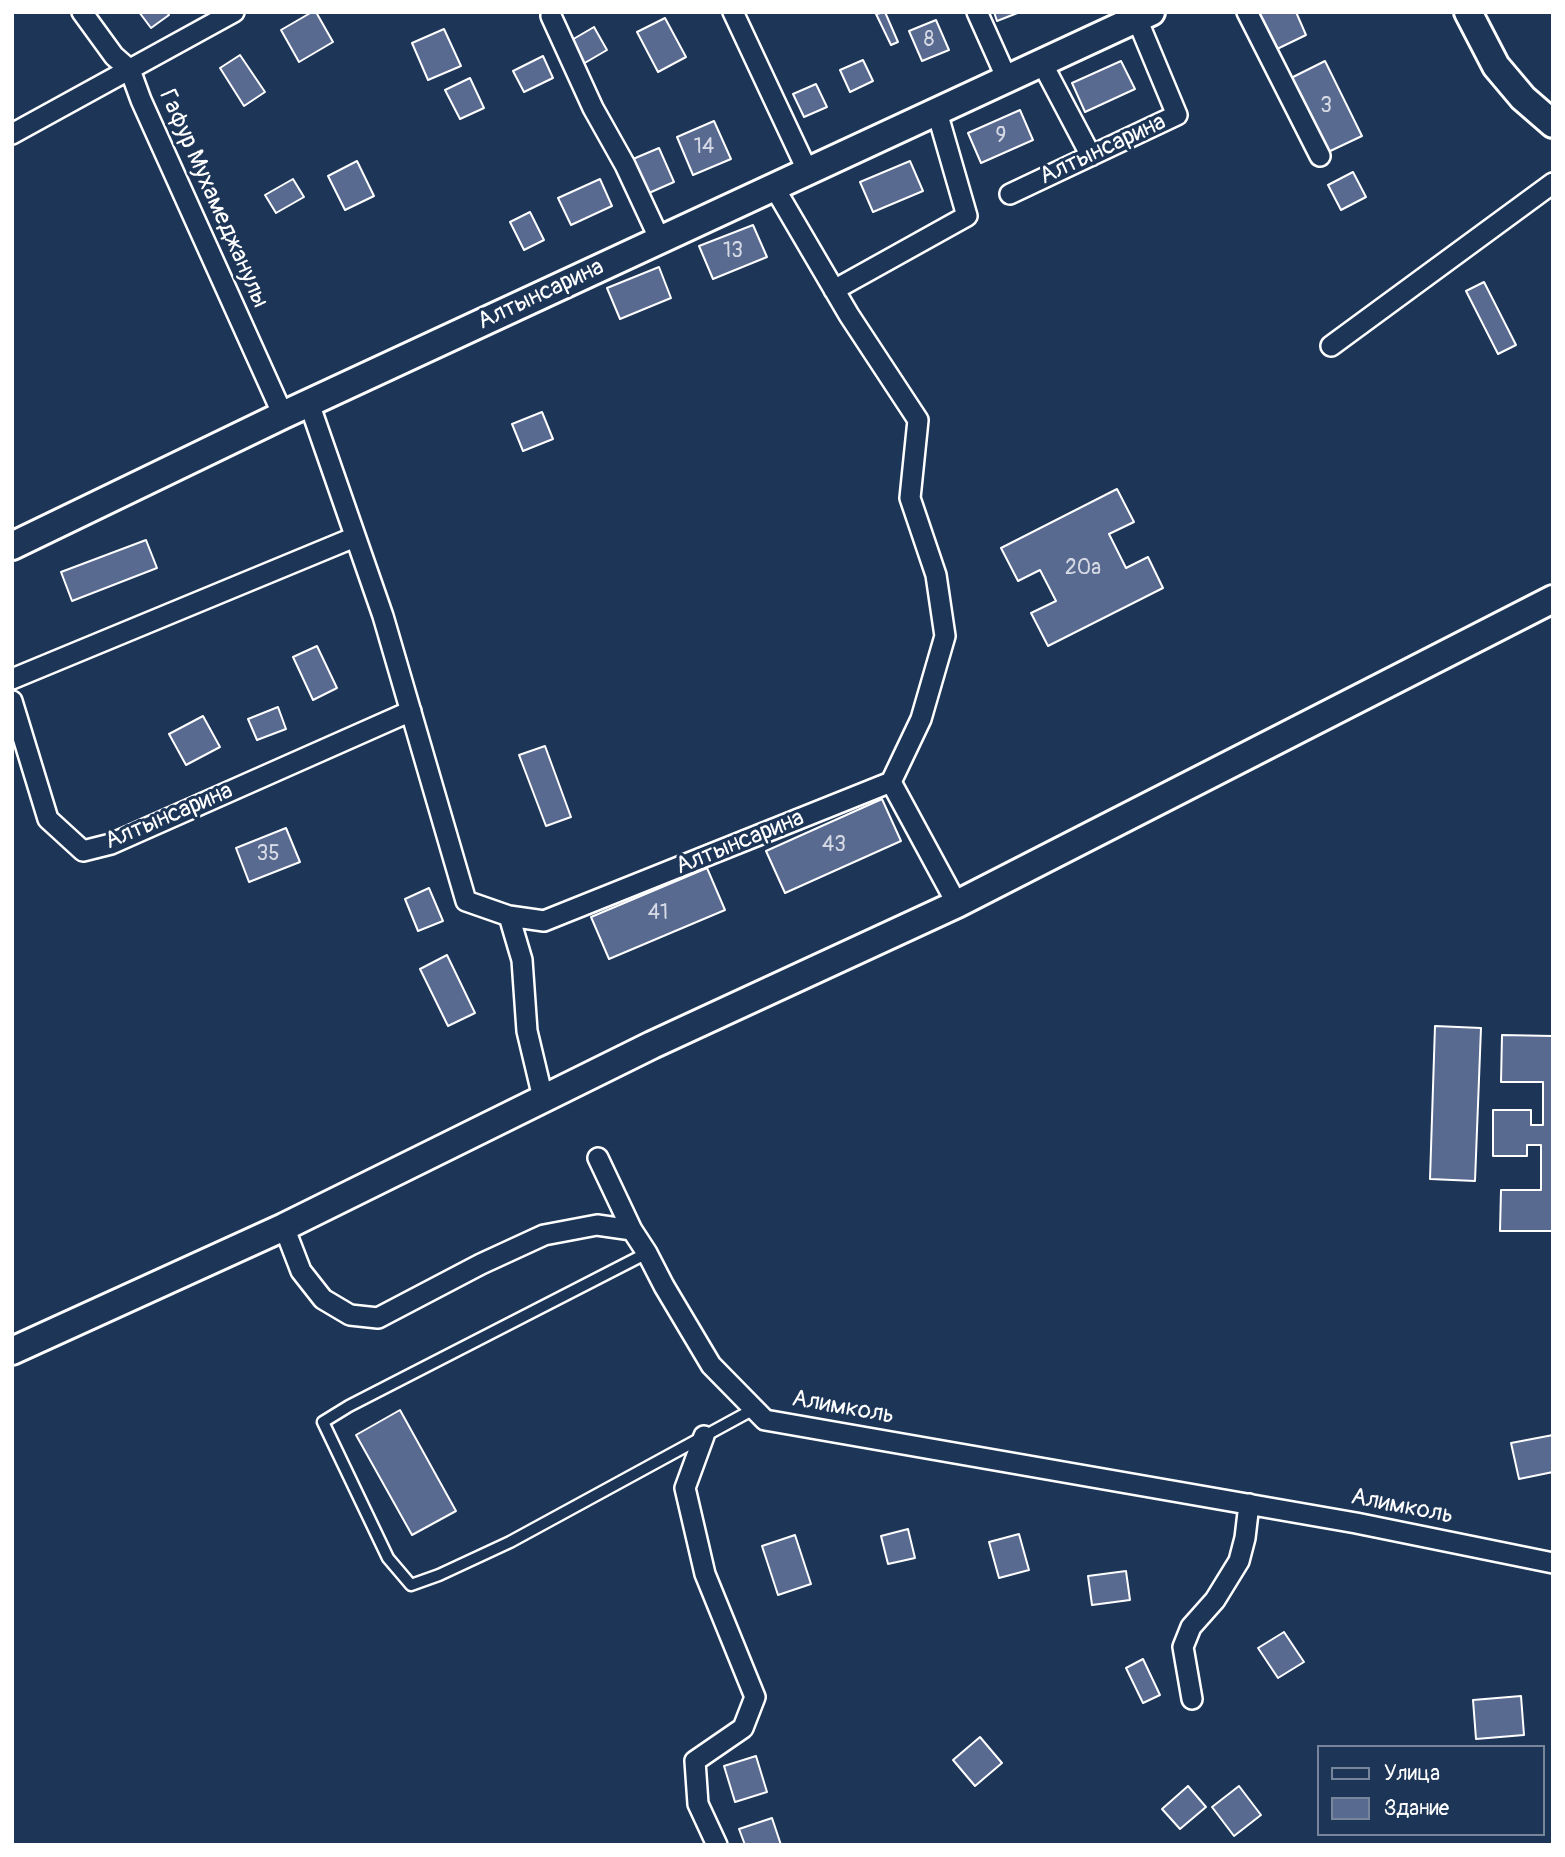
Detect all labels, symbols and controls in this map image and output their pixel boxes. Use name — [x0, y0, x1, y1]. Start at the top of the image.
house number: 8 — [924, 28, 934, 54]
street label: Гафур Мухамеджанулы — [152, 85, 274, 313]
house number: 3 — [1320, 94, 1332, 120]
street label: Алтынсарина — [1035, 108, 1171, 192]
house number: 9 — [996, 124, 1006, 150]
house number: 14 — [694, 135, 714, 161]
house number: 13 — [723, 239, 743, 265]
street label: Алтынсарина — [473, 253, 609, 337]
house number: 20а — [1065, 556, 1101, 582]
street label: Алтынсарина — [101, 777, 237, 857]
street label: Алтынсарина — [671, 804, 809, 882]
house number: 43 — [822, 833, 846, 859]
house number: 35 — [256, 842, 280, 868]
house number: 41 — [648, 901, 668, 927]
street label: Алимколь — [789, 1385, 897, 1431]
street label: Алимколь — [1348, 1483, 1456, 1531]
legend — [1316, 1745, 1544, 1836]
text: Улица — [1384, 1760, 1440, 1787]
text: Здание — [1384, 1795, 1449, 1822]

